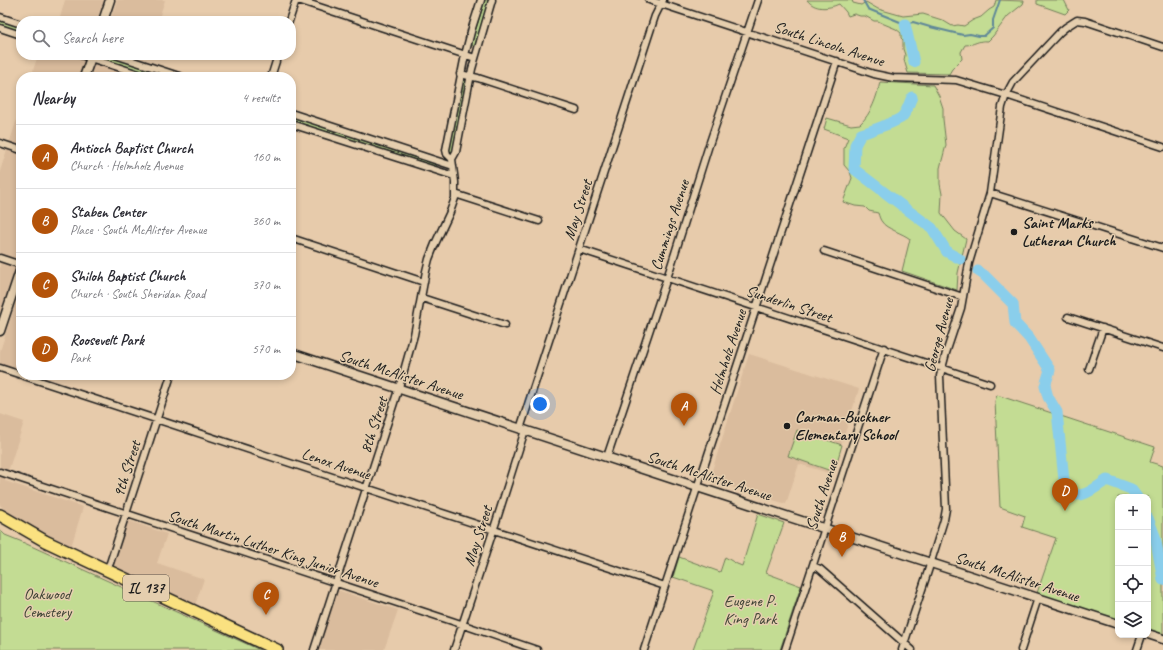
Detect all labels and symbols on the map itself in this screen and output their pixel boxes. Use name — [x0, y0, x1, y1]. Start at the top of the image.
street label: South Lincoln Avenue — [771, 17, 888, 72]
street label: Cummings Avenue — [646, 175, 695, 273]
street label: May Street — [559, 176, 598, 243]
place label: Saint Marks Lutheran Church — [1022, 213, 1116, 251]
marker: Saint Marks Lutheran Church — [1009, 227, 1019, 237]
street label: Sunderlin Street — [744, 281, 836, 328]
street label: George Avenue — [920, 294, 959, 374]
street label: Helmholz Avenue — [705, 305, 752, 397]
street label: South McAlister Avenue — [336, 346, 467, 405]
street label: 8th Street — [356, 393, 393, 456]
pin: A — [671, 393, 697, 426]
your location — [530, 394, 550, 414]
place label: Carman-Buckner Elementary School — [795, 407, 900, 445]
marker: Carman-Buckner Elementary School — [782, 421, 792, 431]
street label: 9th Street — [109, 437, 146, 500]
street label: Lenox Avenue — [299, 444, 375, 485]
street label: South McAlister Avenue — [644, 447, 775, 506]
street label: South Avenue — [801, 456, 843, 532]
pin: D — [1052, 478, 1078, 511]
street label: May Street — [459, 502, 498, 569]
street label: South Martin Luther King Junior Avenue — [165, 505, 382, 593]
pin: B — [829, 524, 855, 557]
street label: South McAlister Avenue — [952, 548, 1083, 607]
road number: IL 137 — [123, 575, 169, 601]
pin: C — [253, 582, 279, 615]
park label: Oakwood Cemetery — [23, 584, 73, 622]
park label: Eugene P. King Park — [724, 591, 777, 629]

